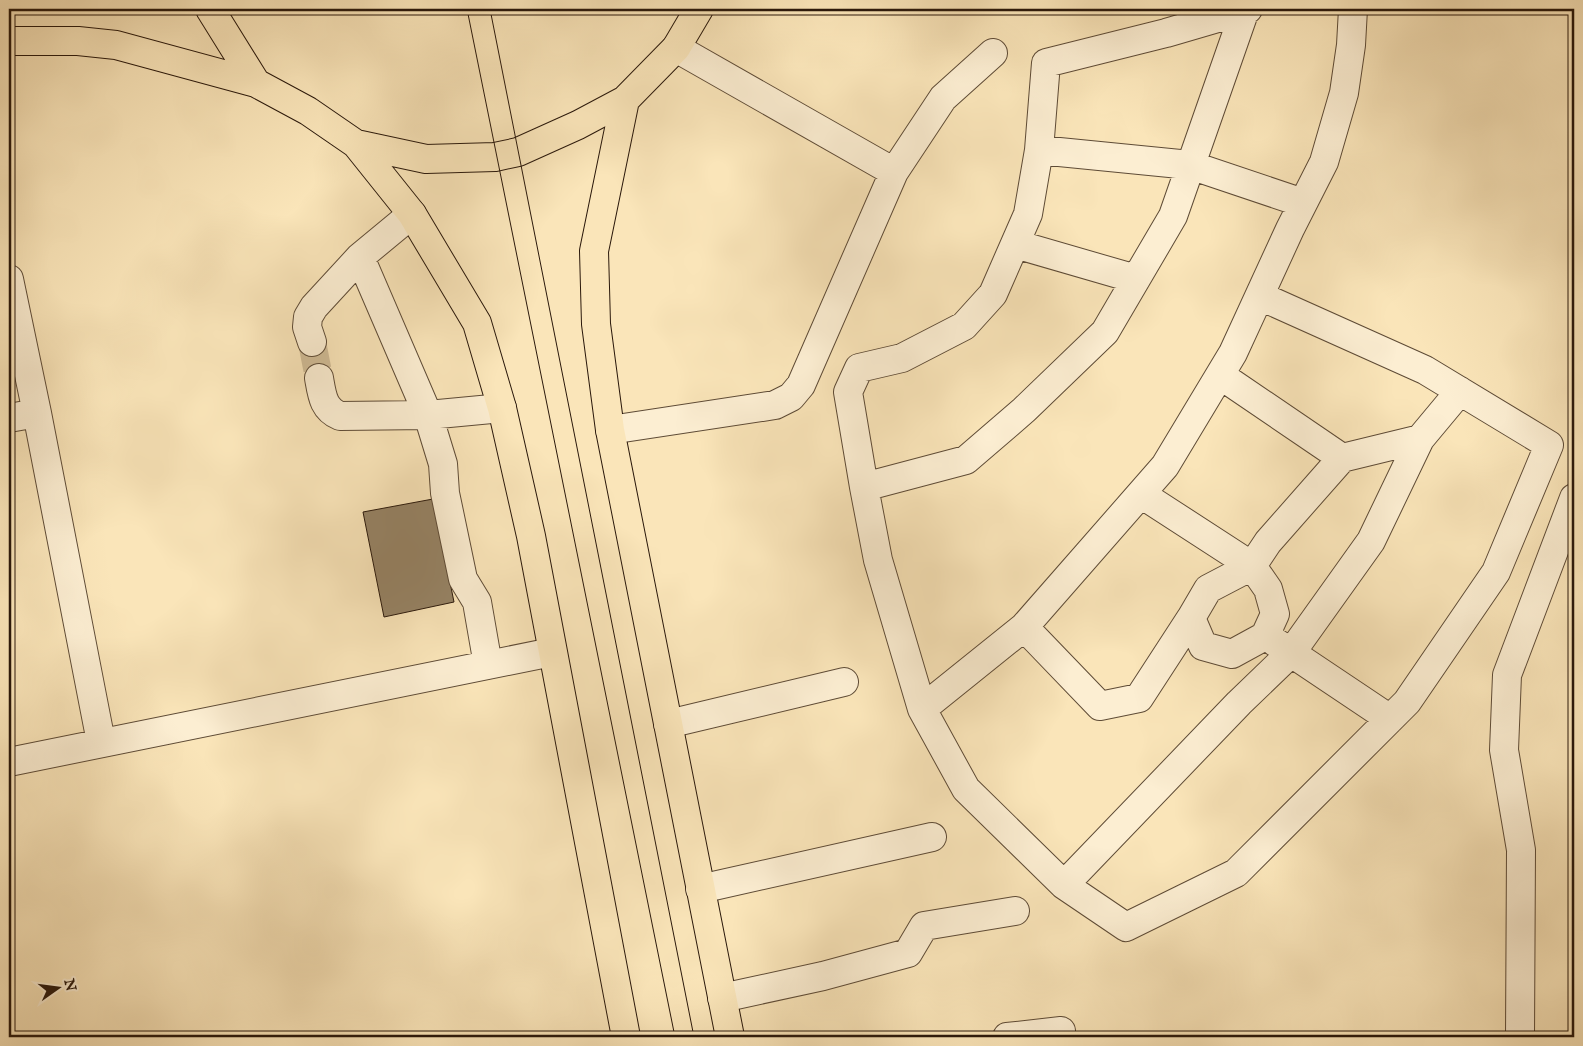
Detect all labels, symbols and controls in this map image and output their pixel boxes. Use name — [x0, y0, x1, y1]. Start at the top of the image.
north arrow — [32, 964, 82, 1014]
text: N — [59, 976, 80, 993]

